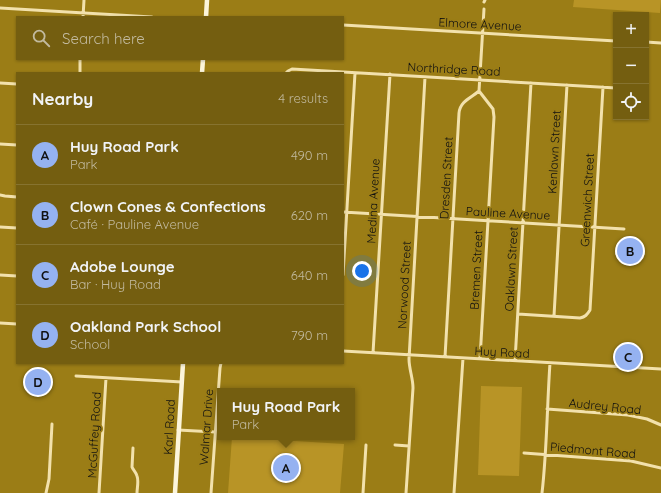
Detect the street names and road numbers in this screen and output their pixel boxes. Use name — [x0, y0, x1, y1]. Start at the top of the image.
street label: Elmore Avenue — [438, 14, 522, 34]
street label: Northridge Road — [407, 59, 501, 79]
street label: Kenlawn Street — [544, 110, 564, 194]
street label: Dresden Street — [436, 136, 456, 220]
street label: Greenwich Street — [577, 153, 597, 247]
street label: Medina Avenue — [363, 158, 383, 244]
street label: Pauline Avenue — [465, 203, 551, 223]
street label: Oaklawn Street — [501, 226, 521, 312]
street label: Bremen Street — [466, 230, 486, 310]
street label: Norwood Street — [394, 241, 414, 329]
street label: Huy Road — [474, 343, 530, 361]
street label: Walmar Drive — [196, 388, 216, 466]
street label: McGuffey Road — [84, 391, 104, 479]
street label: Audrey Road — [568, 395, 642, 417]
street label: Karl Road — [160, 399, 178, 455]
street label: Piedmont Road — [549, 439, 637, 461]

